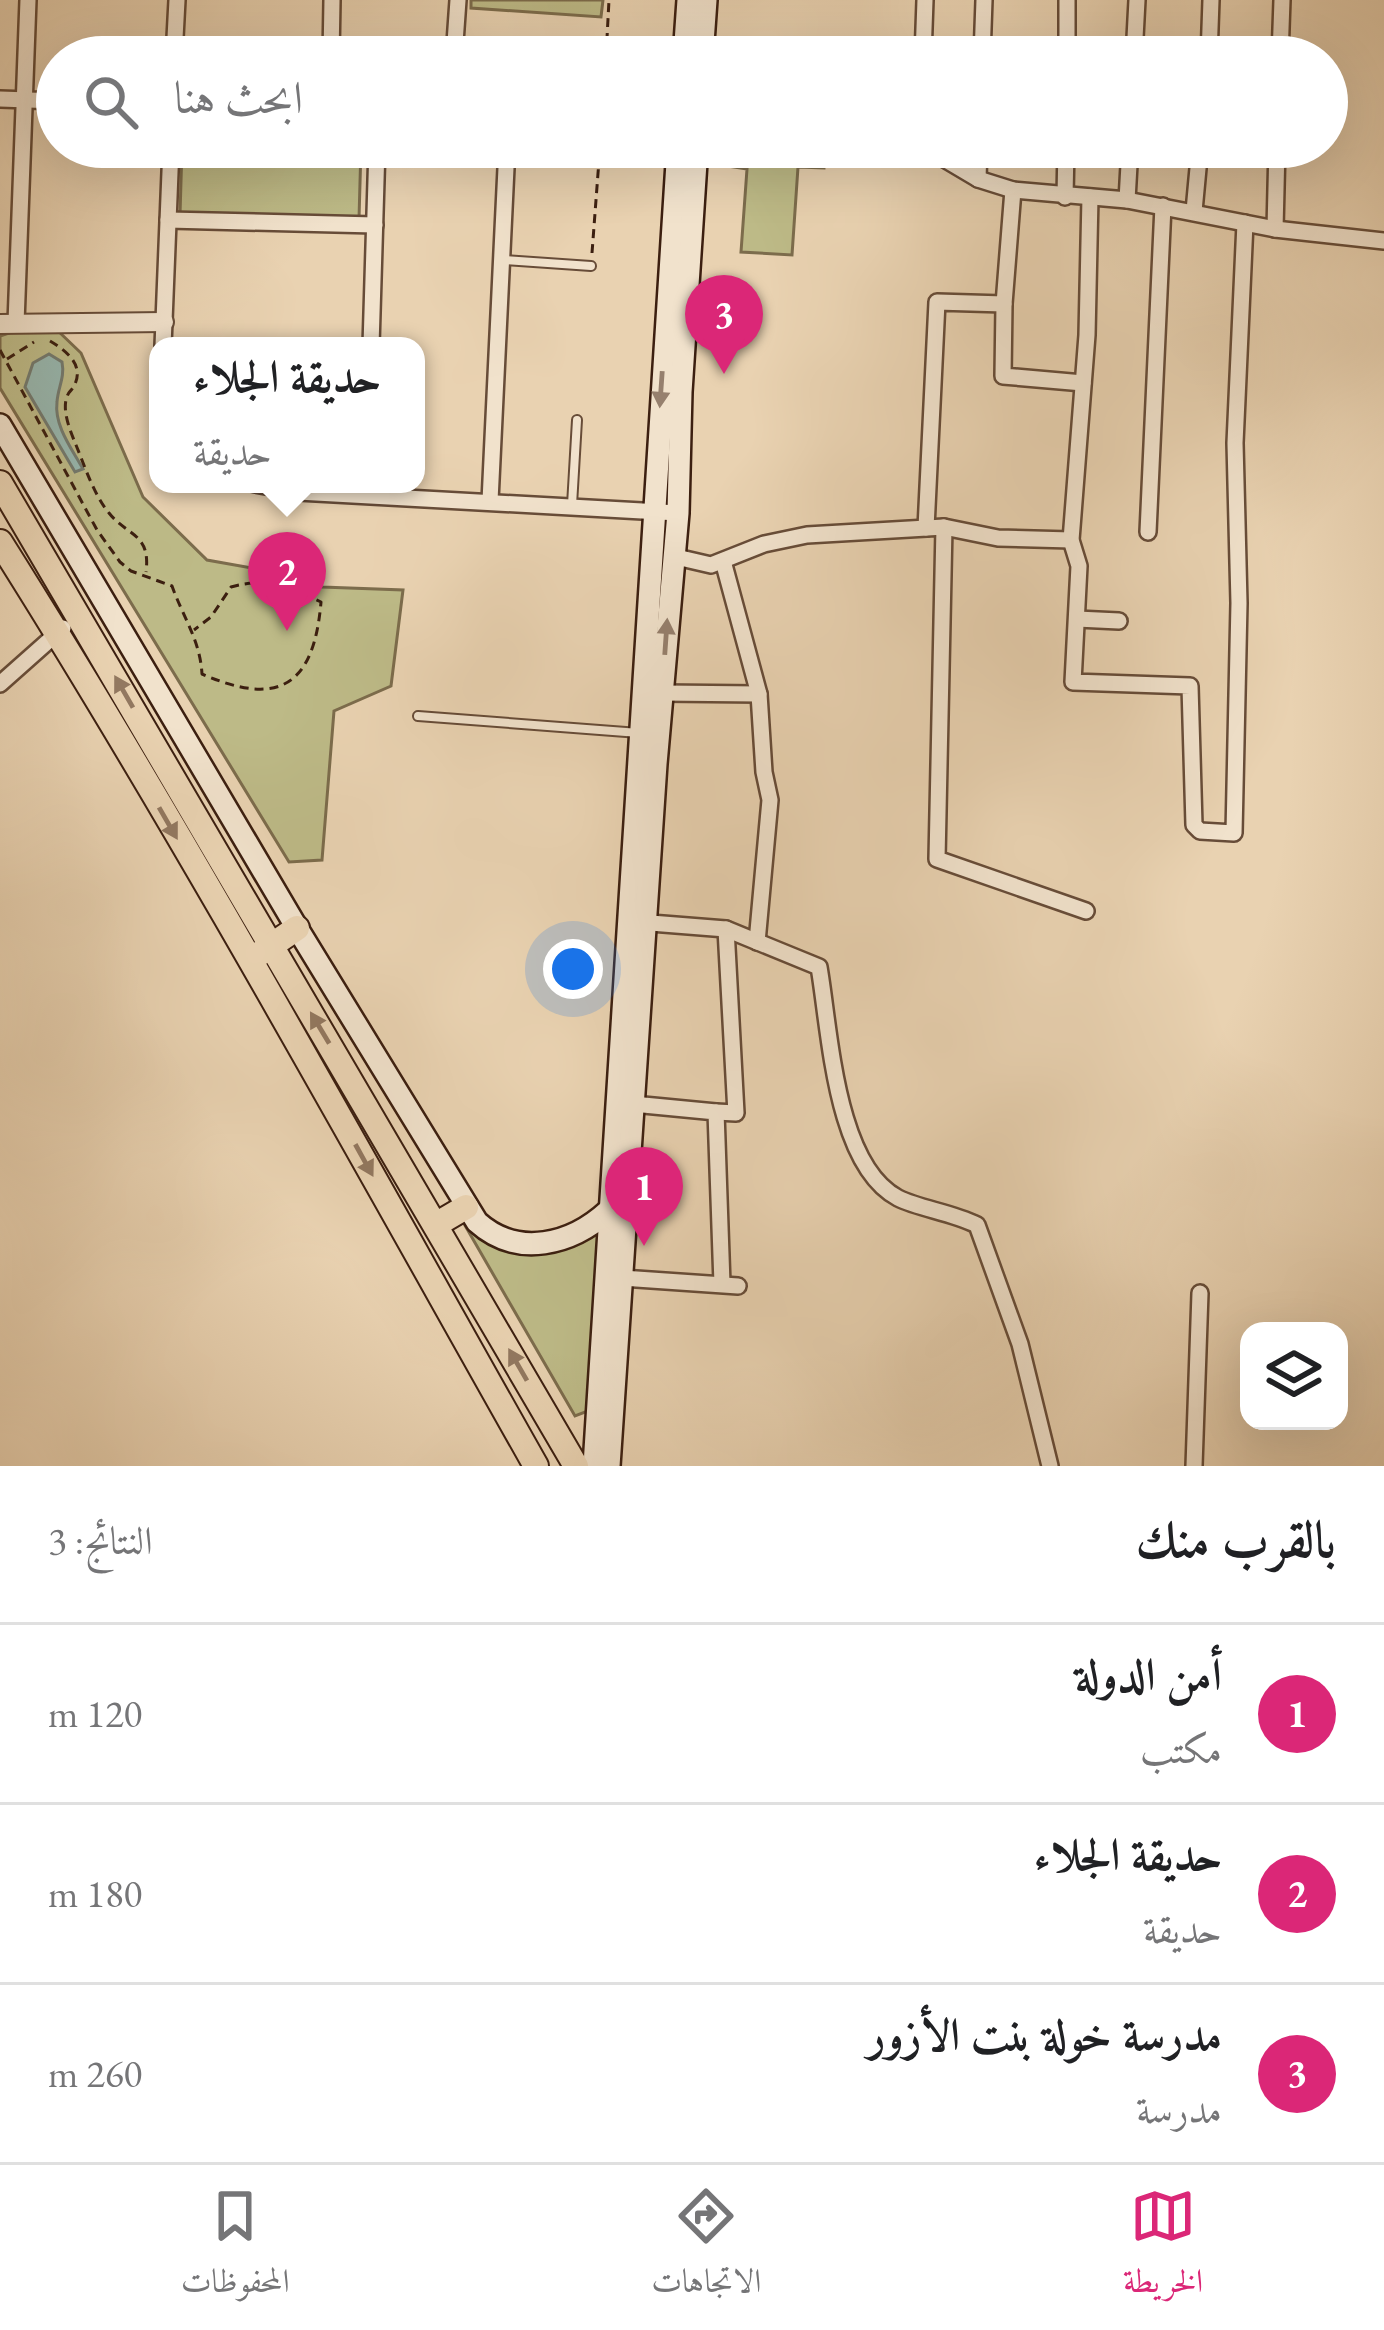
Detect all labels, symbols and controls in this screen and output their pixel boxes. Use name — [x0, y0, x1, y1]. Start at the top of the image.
search box — [36, 36, 1348, 168]
text: ابحث هنا — [174, 68, 303, 126]
icon: search — [78, 69, 144, 135]
pin: 3 — [685, 275, 763, 374]
popup — [149, 337, 425, 493]
text: حديقة الجلاء — [193, 347, 381, 405]
one-way arrow — [652, 371, 671, 408]
text: حديقة — [193, 426, 272, 477]
pin: 2 — [248, 532, 326, 631]
one-way arrow — [656, 618, 675, 655]
one-way arrow — [114, 675, 135, 708]
one-way arrow — [156, 806, 177, 840]
your location — [543, 939, 603, 999]
one-way arrow — [310, 1012, 331, 1045]
one-way arrow — [352, 1144, 373, 1177]
pin: 1 — [605, 1147, 683, 1246]
map controls — [1240, 1322, 1348, 1430]
button: layers — [1240, 1322, 1348, 1430]
one-way arrow — [508, 1348, 529, 1381]
text: بالقرب منك — [1135, 1506, 1336, 1572]
text: النتائج: 3 — [48, 1515, 153, 1566]
text: أمن الدولة — [1075, 1645, 1222, 1703]
text: 120 m — [48, 1688, 142, 1739]
text: 1 — [1287, 1688, 1307, 1739]
text: مكتب — [1140, 1724, 1222, 1775]
text: حديقة الجلاء — [1034, 1825, 1222, 1883]
text: 180 m — [48, 1868, 142, 1919]
text: 2 — [1287, 1868, 1307, 1919]
text: حديقة — [1143, 1904, 1222, 1955]
text: مدرسة خولة بنت الأزور — [867, 2005, 1222, 2063]
text: 260 m — [48, 2048, 142, 2099]
text: 3 — [1287, 2048, 1307, 2099]
text: مدرسة — [1136, 2084, 1222, 2135]
tab: المحفوظات — [181, 2183, 290, 2313]
tab: الاتجاهات — [651, 2183, 761, 2313]
tab: الخريطة — [1123, 2183, 1203, 2313]

